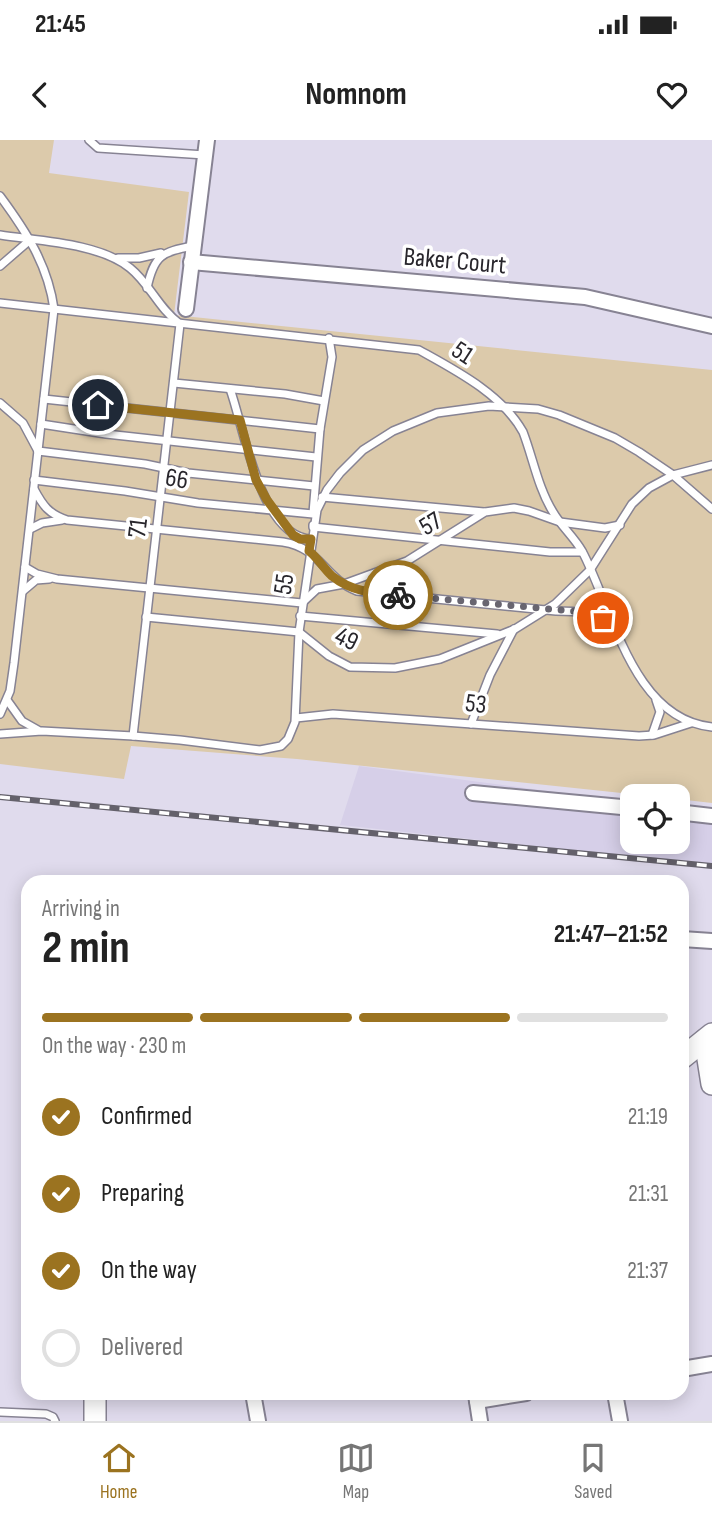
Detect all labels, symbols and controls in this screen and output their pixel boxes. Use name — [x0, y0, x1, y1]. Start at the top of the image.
text: 21:45 — [35, 9, 86, 40]
text: Nomnom — [305, 75, 407, 114]
icon: back — [21, 76, 59, 114]
icon: heart — [653, 76, 691, 114]
street label: Baker Court — [402, 242, 508, 281]
street label: 51 — [446, 335, 479, 372]
pin — [68, 375, 128, 435]
icon: home — [79, 386, 117, 424]
street label: 66 — [163, 462, 190, 497]
street label: 57 — [414, 505, 448, 543]
street label: 71 — [122, 517, 155, 540]
courier — [363, 560, 433, 630]
street label: 55 — [268, 572, 301, 597]
icon: bike — [379, 576, 417, 614]
pin — [573, 588, 633, 648]
icon: bag — [584, 599, 622, 637]
street label: 49 — [329, 620, 363, 658]
street label: 53 — [464, 688, 488, 721]
map controls — [620, 784, 690, 854]
button: locate — [620, 784, 690, 854]
text: Arriving in — [42, 895, 120, 923]
text: 21:47–21:52 — [554, 919, 668, 950]
text: 2 min — [42, 921, 130, 976]
text: On the way · 230 m — [42, 1032, 186, 1060]
icon: check — [42, 1098, 80, 1136]
text: Confirmed — [101, 1101, 192, 1132]
text: 21:19 — [628, 1103, 668, 1131]
icon: check — [42, 1175, 80, 1213]
text: Preparing — [101, 1178, 184, 1209]
text: 21:31 — [628, 1180, 668, 1208]
icon: check — [42, 1252, 80, 1290]
text: On the way — [101, 1255, 197, 1286]
text: 21:37 — [627, 1257, 668, 1285]
text: Delivered — [101, 1332, 183, 1363]
tab: Home — [100, 1439, 138, 1504]
tab: Map — [337, 1439, 375, 1504]
tab: Saved — [574, 1439, 612, 1504]

